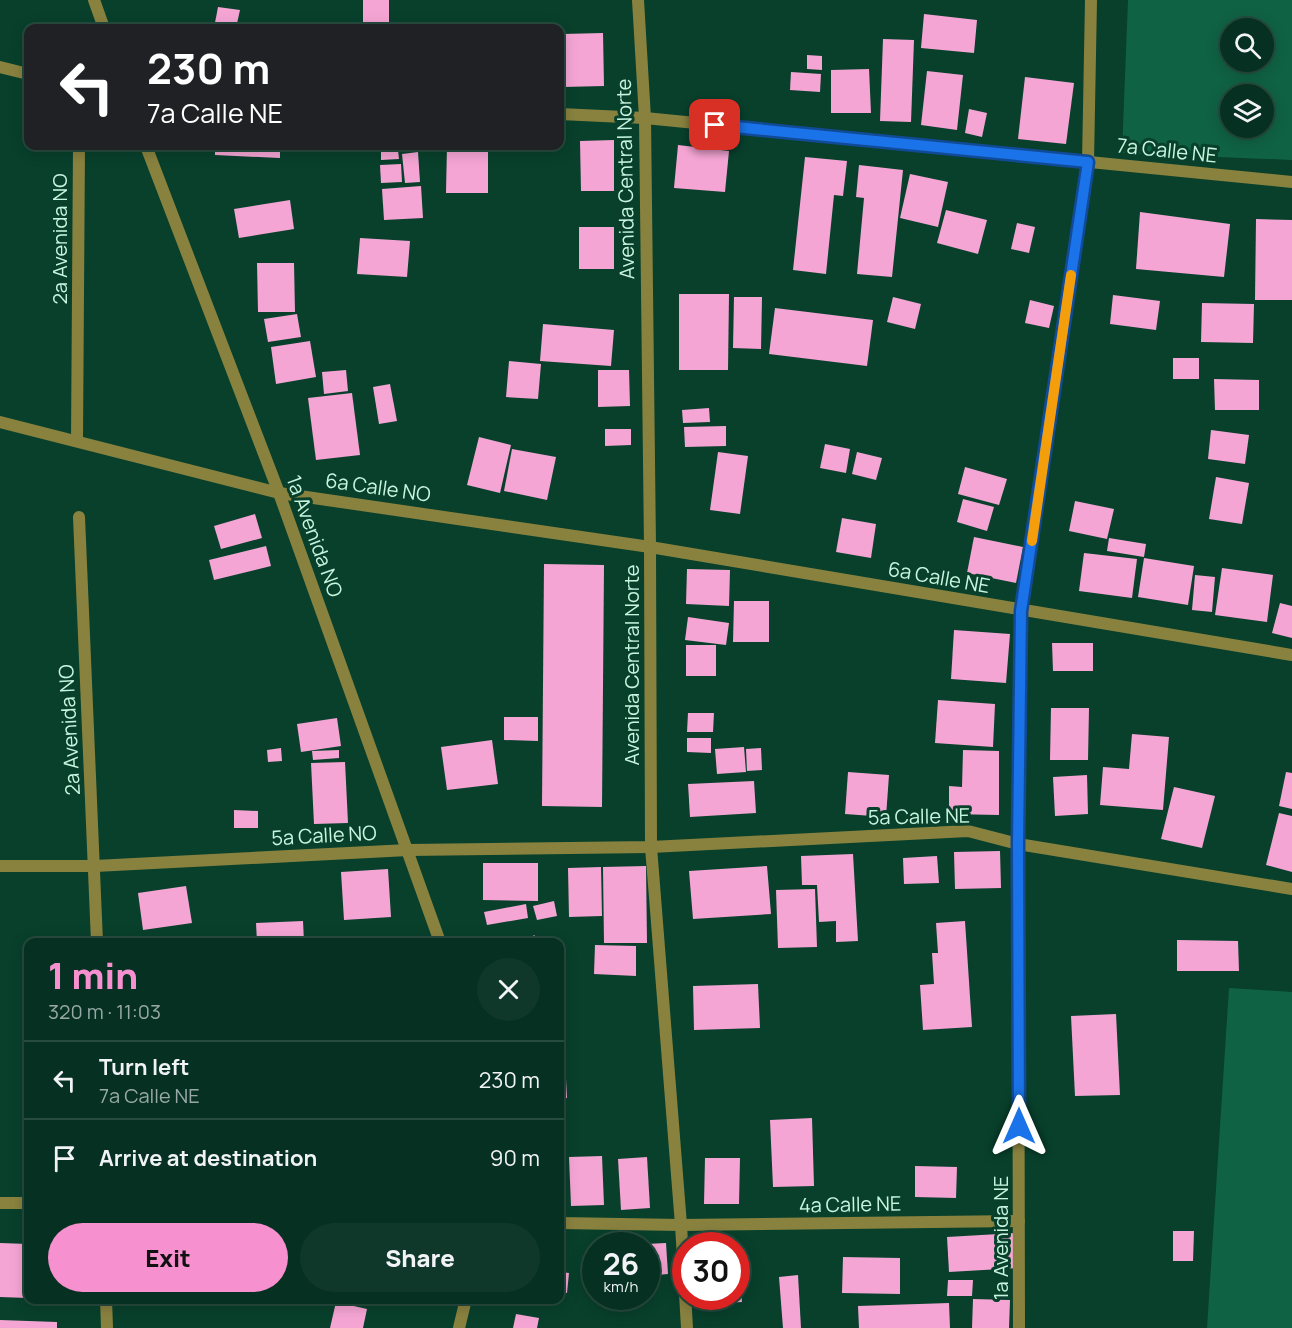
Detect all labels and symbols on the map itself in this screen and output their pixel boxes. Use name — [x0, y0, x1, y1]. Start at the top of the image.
street label: Avenida Central Norte — [610, 78, 640, 280]
pin — [689, 99, 740, 150]
street label: 7a Calle NE — [1116, 131, 1218, 169]
street label: 2a Avenida NO — [46, 173, 73, 305]
street label: 6a Calle NO — [324, 466, 432, 508]
street label: 1a Avenida NO — [280, 471, 350, 601]
street label: 6a Calle NE — [886, 555, 992, 599]
street label: Avenida Central Norte — [618, 565, 645, 765]
street label: 2a Avenida NO — [52, 664, 86, 796]
street label: 5a Calle NE — [868, 802, 970, 830]
street label: 5a Calle NO — [271, 819, 377, 851]
position arrow — [987, 1094, 1051, 1158]
street label: 1a Avenida NE — [987, 1176, 1014, 1300]
street label: 4a Calle NE — [799, 1190, 901, 1218]
speed limit sign: 30 — [672, 1232, 750, 1310]

